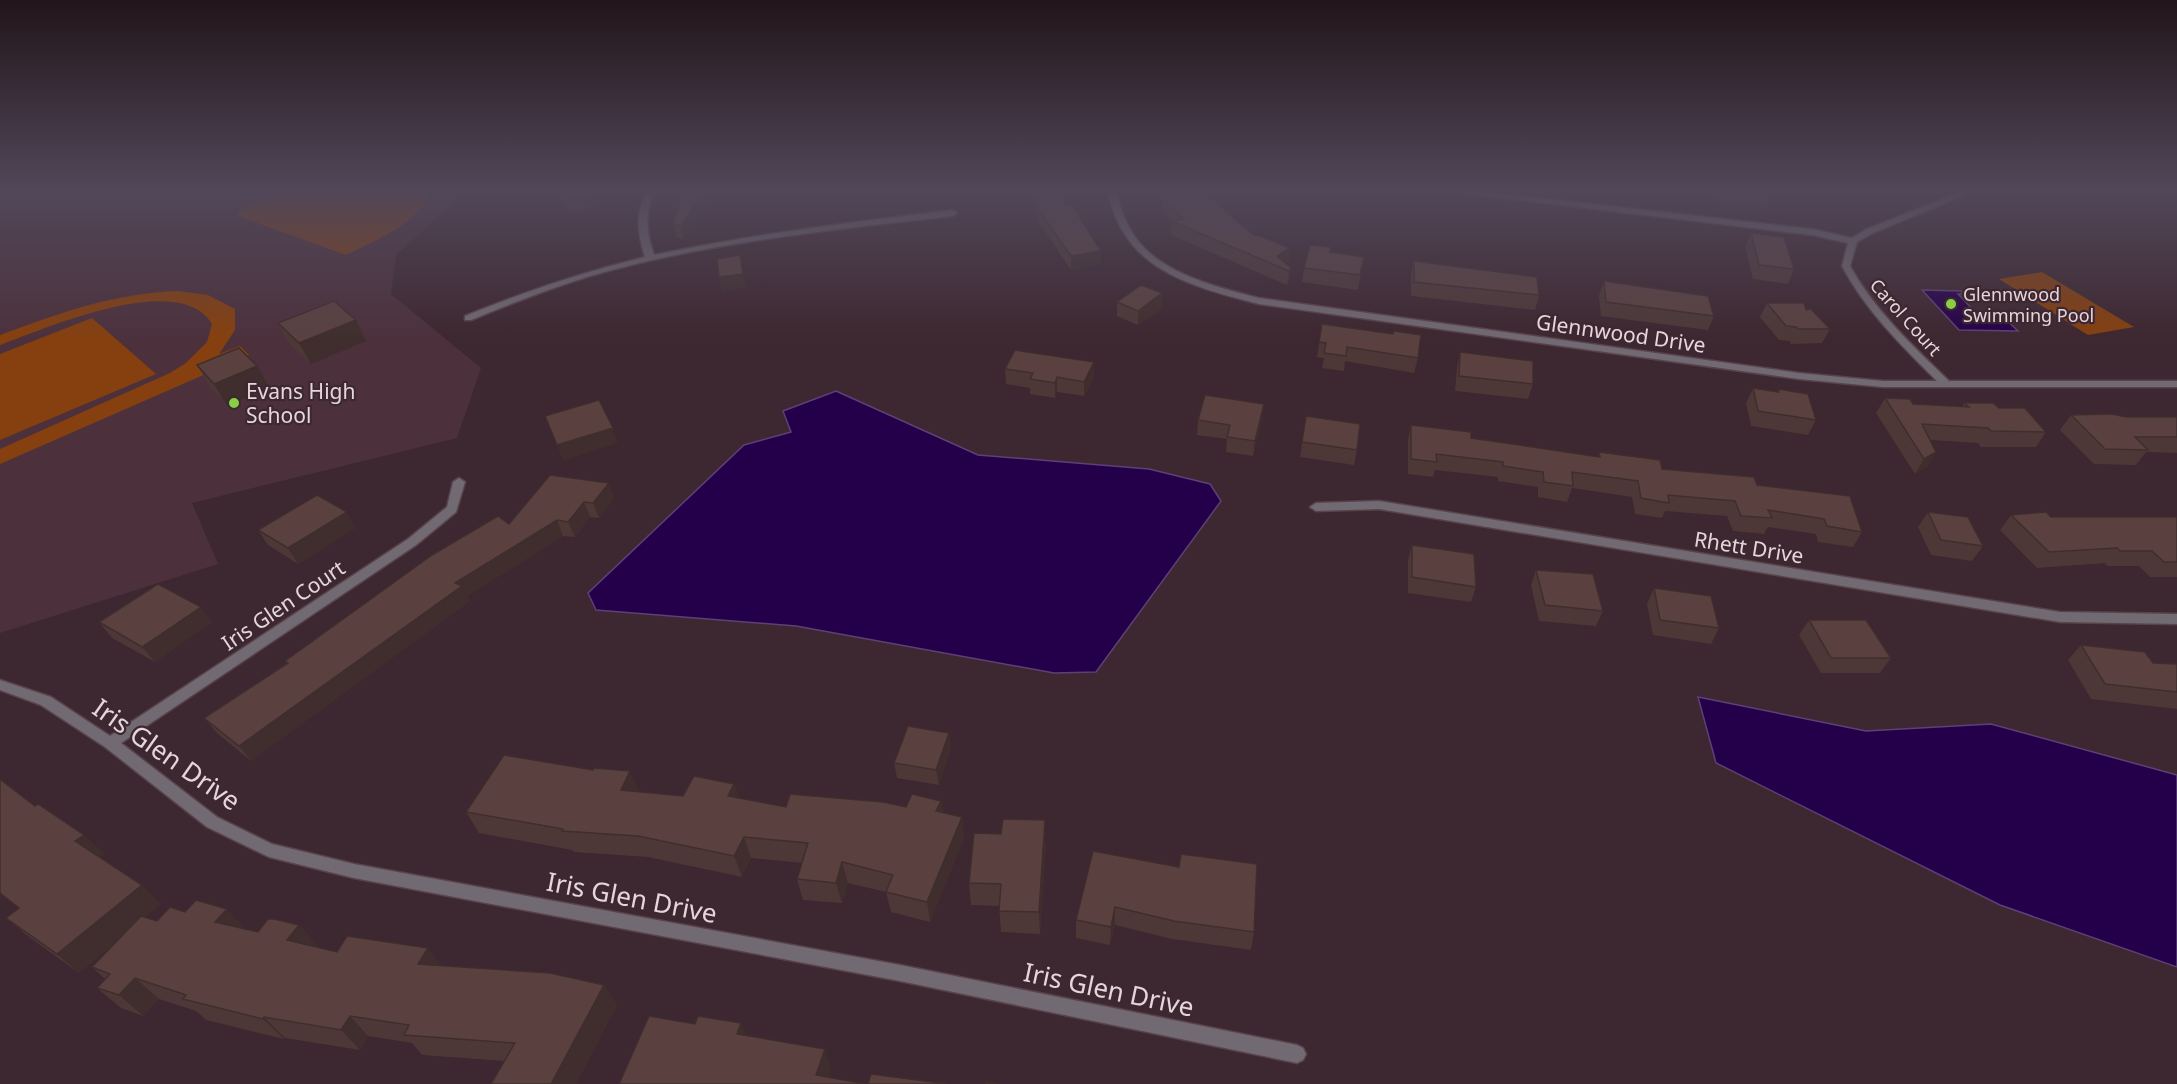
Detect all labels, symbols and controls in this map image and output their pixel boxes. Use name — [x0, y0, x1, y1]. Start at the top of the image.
street label: Carol Court — [1865, 273, 1947, 361]
place label: Glennwood Swimming Pool — [1963, 282, 2094, 327]
marker: Glennwood Swimming Pool — [1944, 297, 1958, 311]
street label: Glennwood Drive — [1535, 307, 1707, 359]
place label: Evans High School — [246, 377, 356, 429]
marker: Evans High School — [227, 396, 241, 410]
street label: Rhett Drive — [1692, 525, 1806, 569]
street label: Iris Glen Court — [216, 553, 350, 657]
street label: Iris Glen Drive — [86, 690, 248, 818]
street label: Iris Glen Drive — [544, 863, 720, 931]
street label: Iris Glen Drive — [1021, 953, 1197, 1025]

